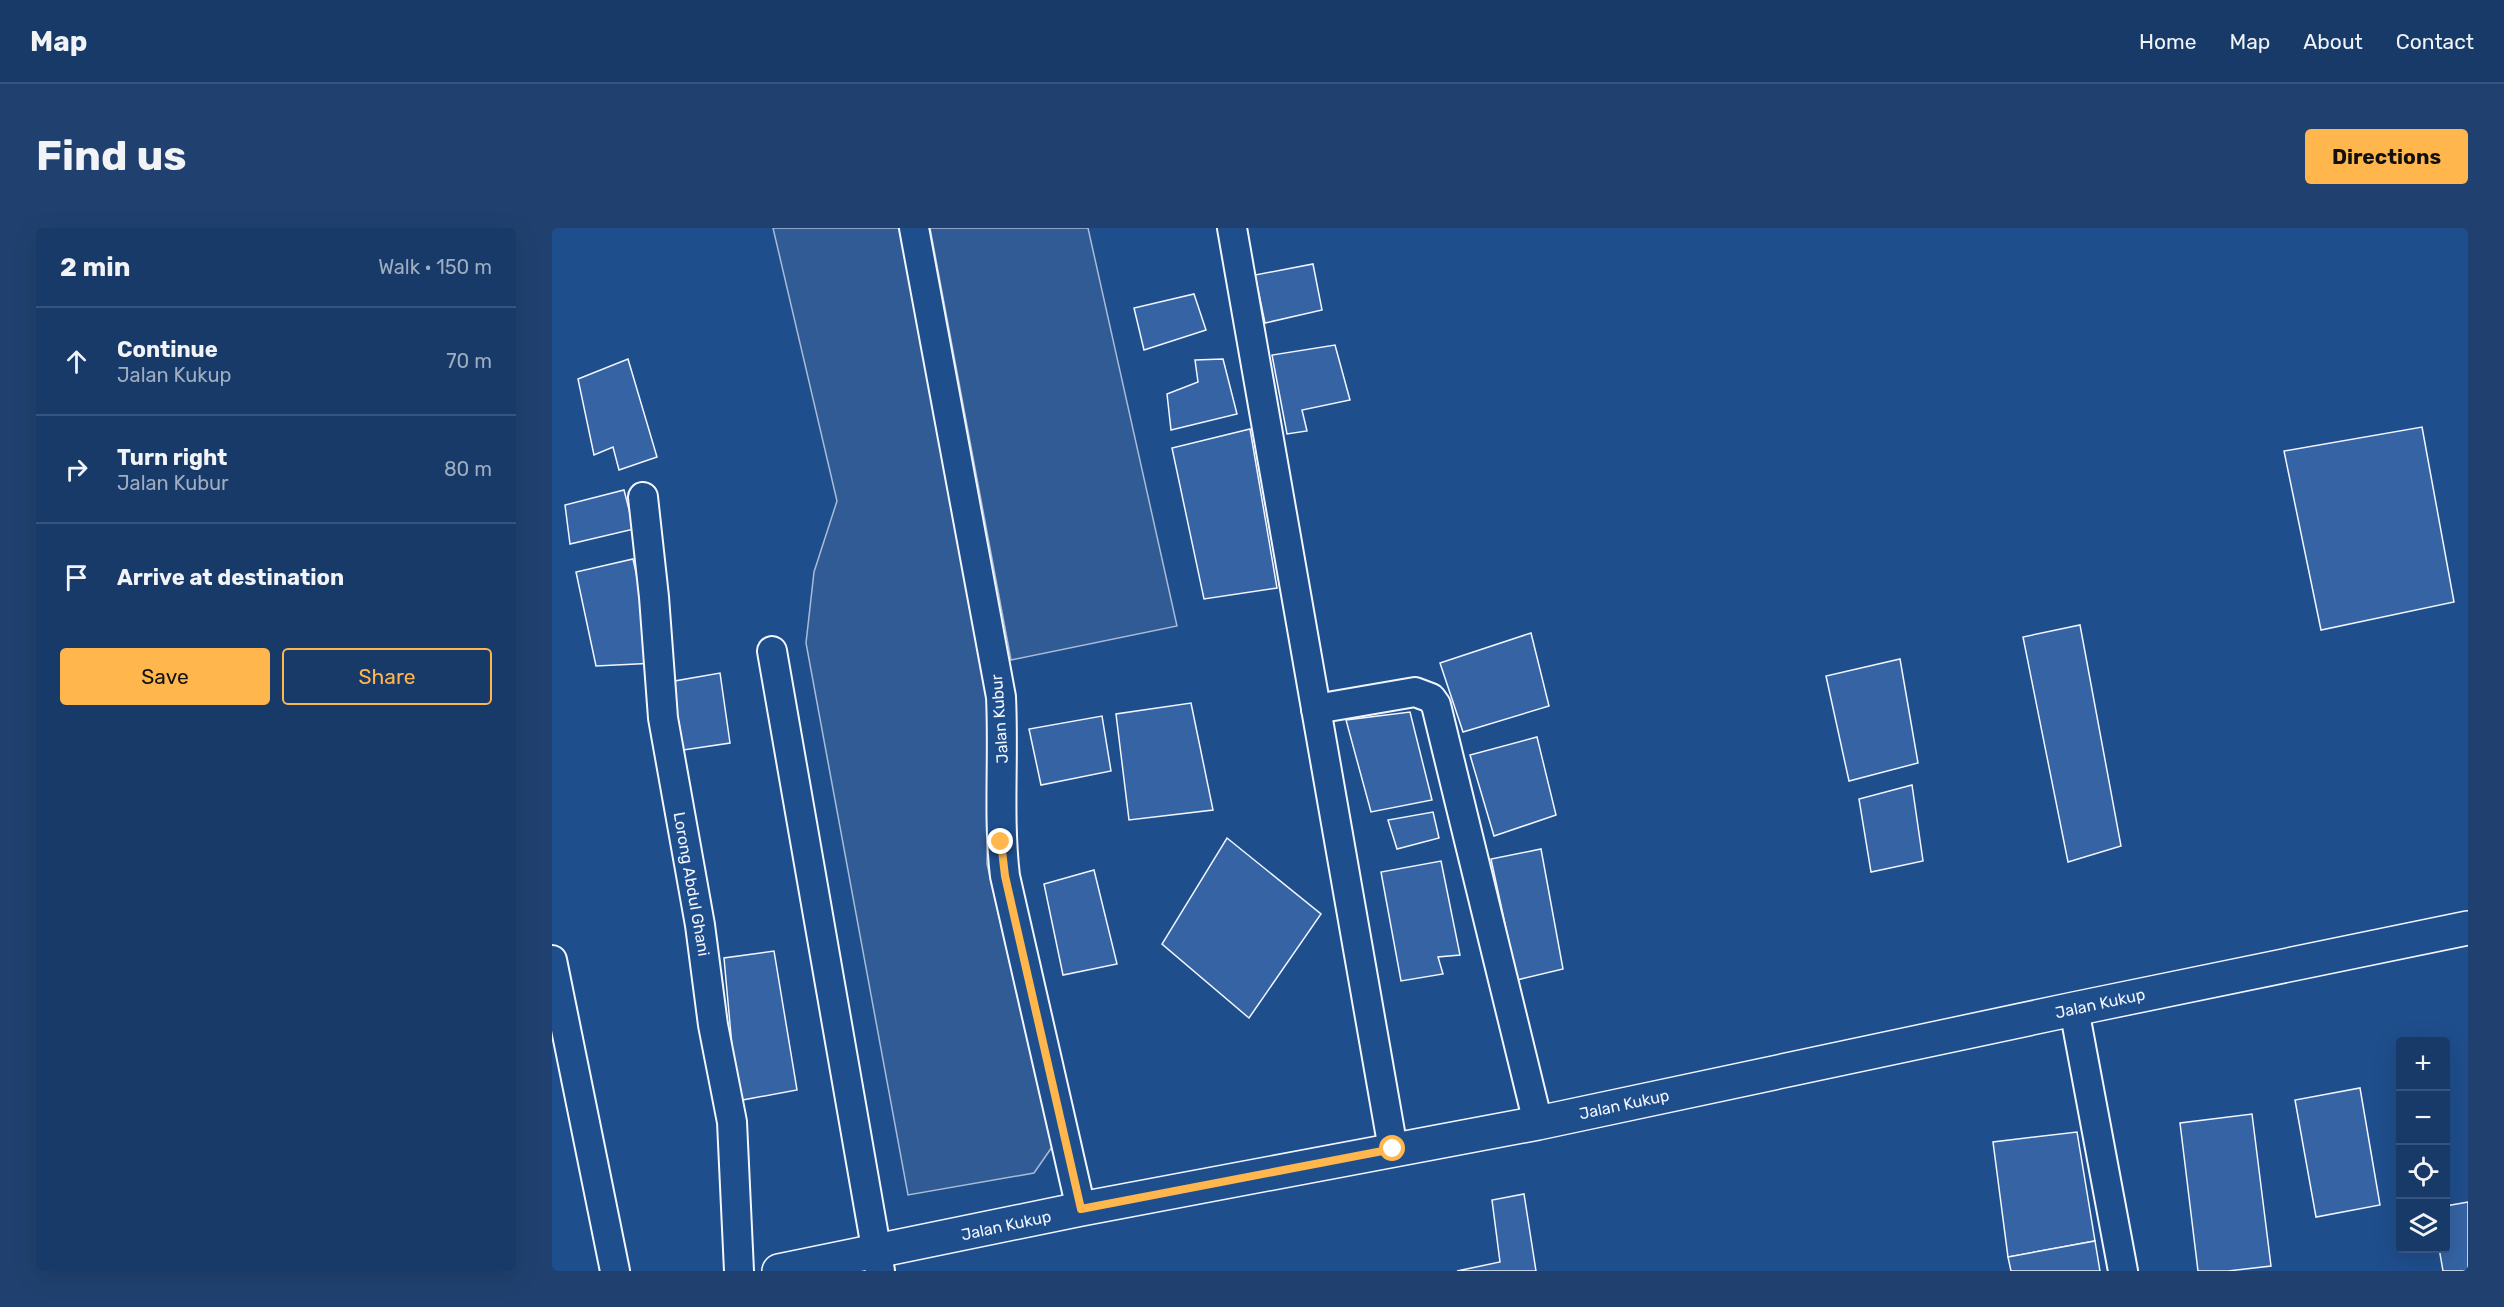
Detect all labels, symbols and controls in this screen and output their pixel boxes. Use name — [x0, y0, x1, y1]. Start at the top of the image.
text: Map — [30, 25, 87, 58]
text: Home — [2139, 29, 2196, 54]
text: Map — [2229, 29, 2270, 54]
text: About — [2303, 29, 2363, 54]
text: Contact — [2396, 29, 2474, 54]
button: Directions — [2305, 129, 2468, 184]
text: Find us — [36, 131, 187, 181]
text: 2 min — [60, 252, 130, 283]
text: Walk · 150 m — [378, 255, 492, 279]
text: Continue — [117, 336, 218, 363]
icon: ahead — [60, 345, 93, 378]
text: 70 m — [446, 349, 492, 373]
text: Jalan Kukup — [117, 363, 231, 387]
text: Turn right — [117, 444, 227, 471]
icon: right — [60, 453, 93, 486]
text: 80 m — [444, 457, 492, 481]
text: Jalan Kubur — [117, 471, 229, 495]
icon: arrive — [60, 561, 93, 594]
text: Arrive at destination — [117, 564, 344, 591]
button: Save — [60, 648, 270, 705]
button: Share — [282, 648, 492, 705]
street label: Jalan Kubur — [987, 674, 1012, 764]
street label: Lorong Abdul Ghani — [669, 810, 714, 958]
route end — [987, 828, 1013, 854]
street label: Jalan Kukup — [2053, 985, 2147, 1022]
map controls — [2396, 1037, 2450, 1253]
button: + — [2396, 1037, 2450, 1091]
street label: Jalan Kukup — [1577, 1086, 1671, 1123]
button: − — [2396, 1091, 2450, 1145]
route start — [1379, 1135, 1405, 1161]
button: locate — [2396, 1145, 2450, 1199]
button: layers — [2396, 1199, 2450, 1253]
street label: Jalan Kukup — [959, 1207, 1053, 1244]

